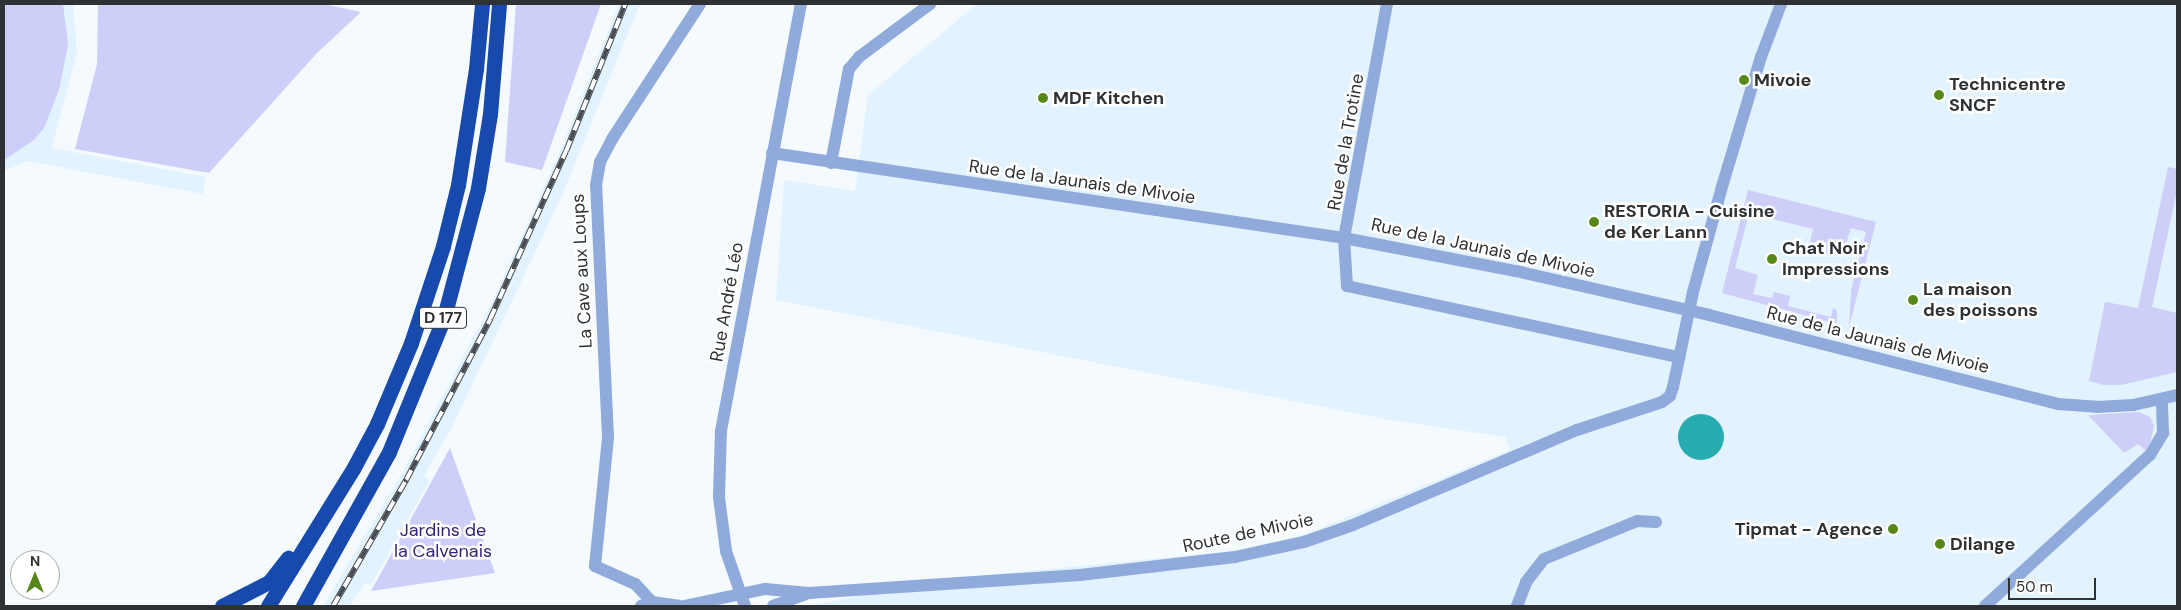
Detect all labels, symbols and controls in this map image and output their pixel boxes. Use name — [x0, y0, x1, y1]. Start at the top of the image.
place label: Mivoie — [1754, 69, 1811, 91]
street label: Rue de la Trotine — [1323, 72, 1369, 212]
marker: Mivoie — [1738, 74, 1750, 86]
place label: Technicentre SNCF — [1949, 74, 2066, 116]
place label: MDF Kitchen — [1053, 87, 1164, 109]
marker: Technicentre SNCF — [1933, 89, 1945, 101]
marker: MDF Kitchen — [1037, 92, 1049, 104]
street label: Rue de la Jaunais de Mivoie — [967, 155, 1197, 209]
street label: La Cave aux Loups — [567, 193, 597, 349]
place label: RESTORIA - Cuisine de Ker Lann — [1604, 201, 1775, 243]
street label: Rue de la Jaunais de Mivoie — [1369, 214, 1597, 282]
marker: RESTORIA - Cuisine de Ker Lann — [1588, 216, 1600, 228]
place label: Chat Noir Impressions — [1782, 238, 1889, 280]
street label: Rue André Léo — [706, 241, 748, 363]
marker: Chat Noir Impressions — [1766, 253, 1778, 265]
place label: La maison des poissons — [1923, 279, 2038, 322]
marker: La maison des poissons — [1907, 294, 1919, 306]
street label: Rue de la Jaunais de Mivoie — [1765, 302, 1991, 378]
road number: D 177 — [418, 304, 468, 332]
street label: Route de Mivoie — [1181, 509, 1315, 557]
place label: Tipmat - Agence — [1735, 518, 1883, 540]
park label: Jardins de la Calvenais — [394, 520, 492, 562]
marker: Tipmat - Agence — [1887, 523, 1899, 535]
place label: Dilange — [1950, 533, 2015, 555]
marker: Dilange — [1934, 538, 1946, 550]
north arrow — [10, 550, 60, 600]
text: N — [30, 552, 40, 570]
scale bar — [2011, 568, 2098, 600]
text: 50 m — [2016, 577, 2053, 597]

